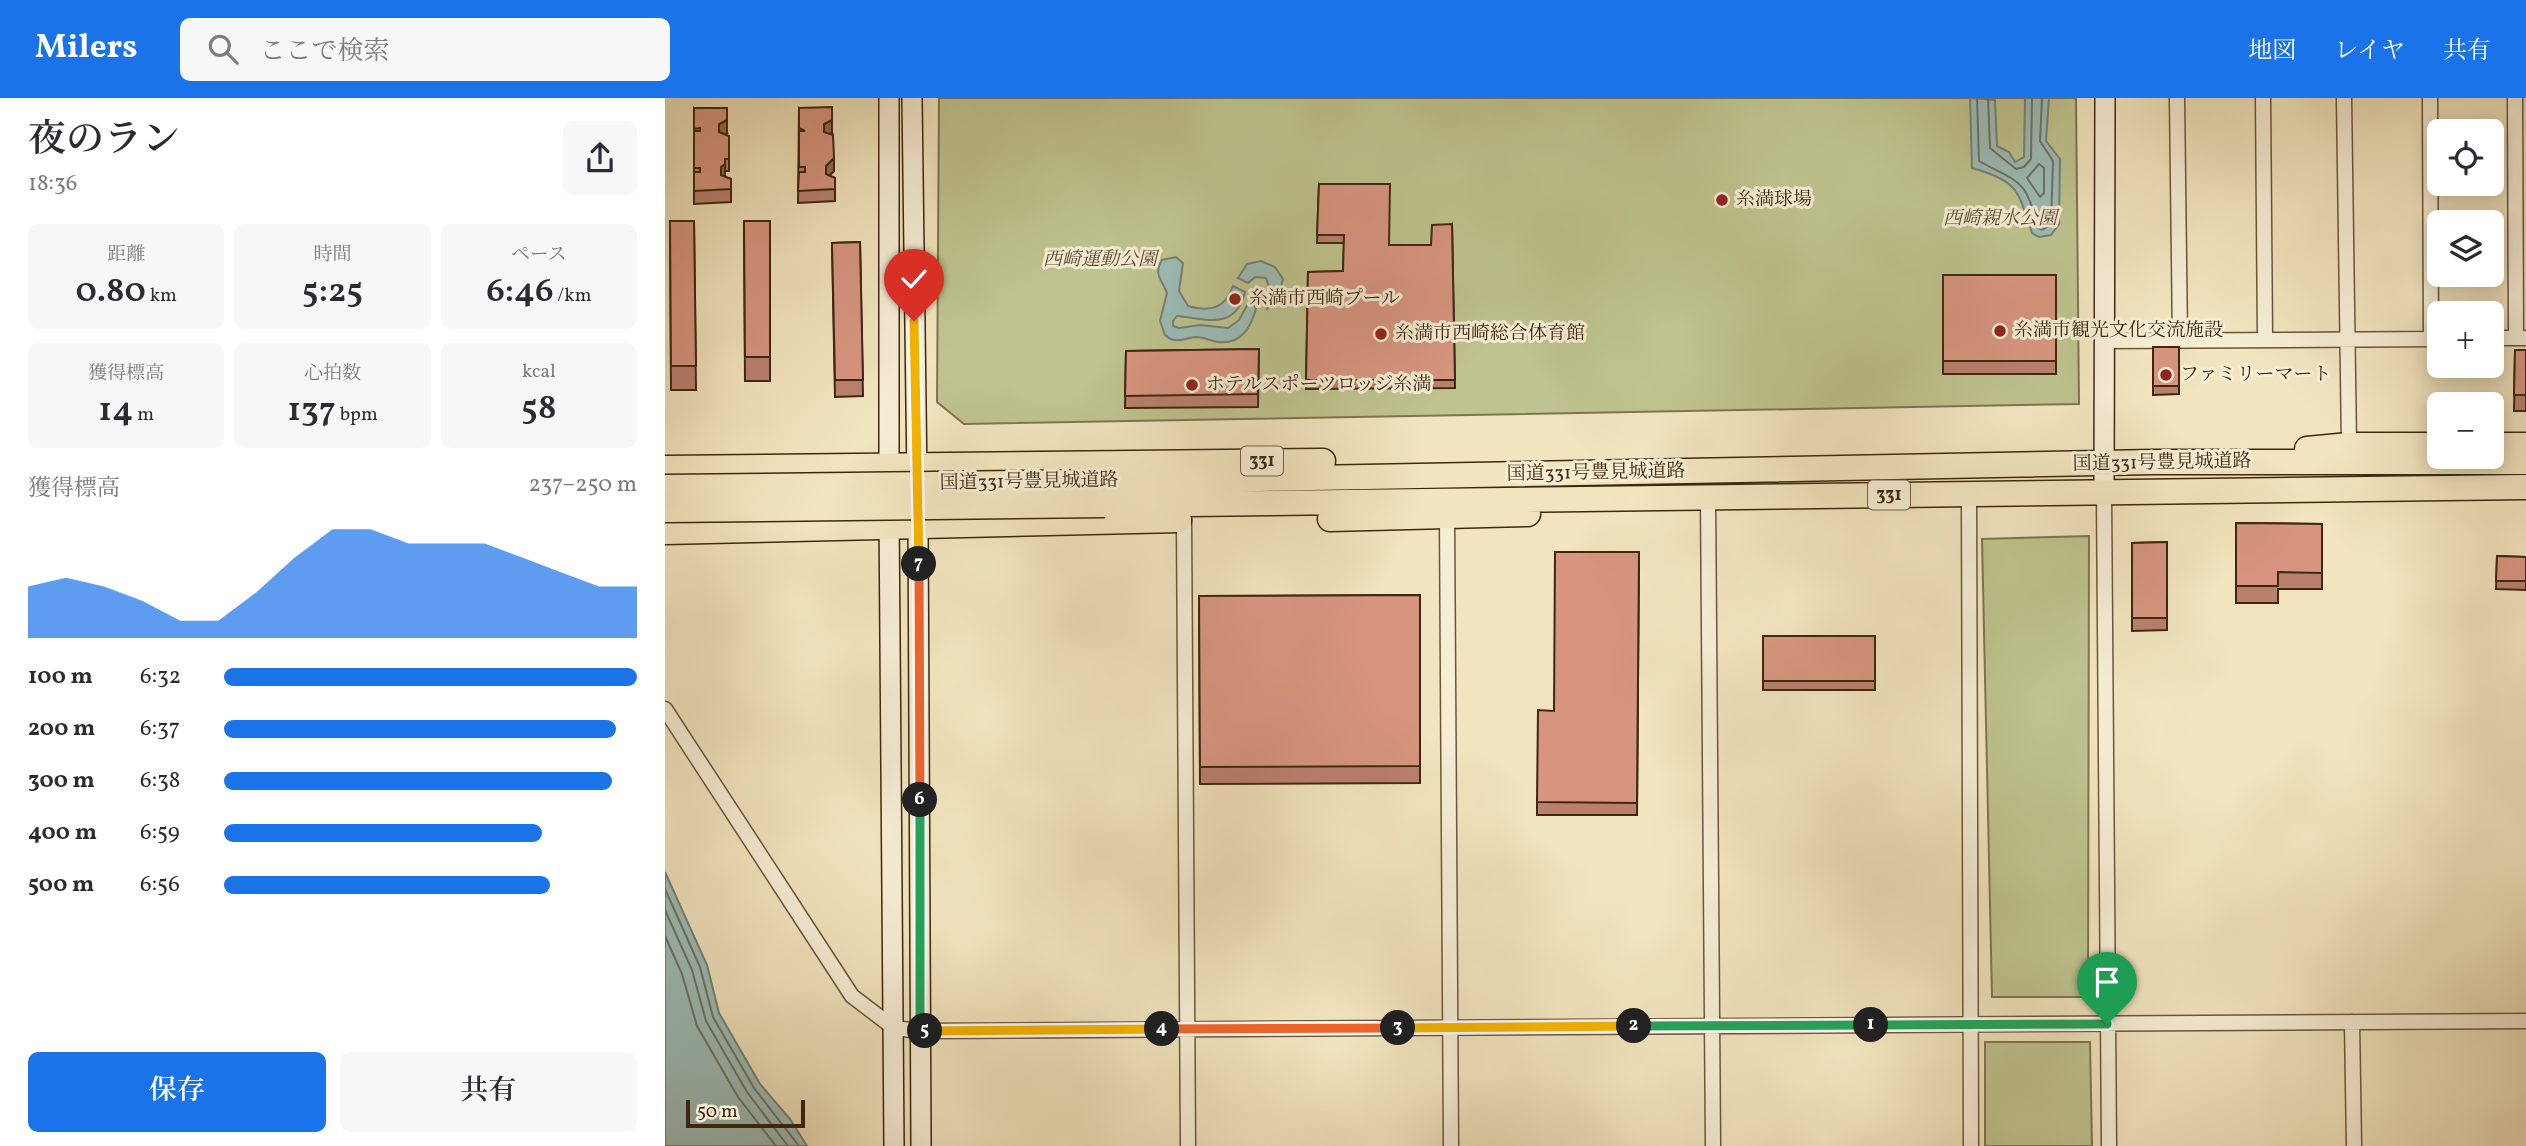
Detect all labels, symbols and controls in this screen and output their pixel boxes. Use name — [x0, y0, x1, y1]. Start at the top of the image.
search box — [180, 18, 670, 81]
text: Milers — [35, 26, 138, 72]
icon: search — [204, 30, 242, 68]
text: ここで検索 — [260, 34, 390, 70]
text: 地図 — [2248, 35, 2296, 69]
text: レイヤ — [2334, 35, 2405, 69]
text: 共有 — [2443, 35, 2491, 69]
text: 夜のラン — [28, 115, 180, 168]
map controls — [2427, 119, 2504, 469]
button: locate — [2427, 119, 2504, 196]
button: share — [563, 121, 637, 195]
text: 18:36 — [28, 168, 77, 200]
place label: 糸満球場 — [1736, 187, 1812, 213]
marker: 糸満球場 — [1714, 192, 1730, 208]
park label: 西崎親水公園 — [1943, 206, 2060, 232]
button: layers — [2427, 210, 2504, 287]
text: 距離 — [107, 242, 145, 268]
text: 時間 — [313, 242, 352, 268]
text: ペース — [511, 242, 567, 268]
park label: 西崎運動公園 — [1043, 247, 1160, 273]
pin — [884, 249, 944, 321]
icon: check — [895, 260, 933, 298]
text: 0.80 — [75, 268, 146, 316]
text: 5:25 — [302, 268, 363, 316]
text: 6:46 — [486, 268, 554, 316]
text: km — [146, 283, 177, 309]
text: /km — [554, 283, 591, 309]
place label: 糸満市西崎プール — [1249, 286, 1400, 312]
marker: 糸満市西崎プール — [1227, 291, 1243, 307]
button: + — [2427, 301, 2504, 378]
place label: 糸満市観光文化交流施設 — [2014, 318, 2223, 344]
place label: 糸満市西崎総合体育館 — [1395, 321, 1585, 347]
marker: 糸満市観光文化交流施設 — [1992, 323, 2008, 339]
marker: 糸満市西崎総合体育館 — [1373, 326, 1389, 342]
text: kcal — [522, 359, 556, 385]
text: 獲得標高 — [88, 361, 164, 387]
text: 心拍数 — [304, 361, 361, 387]
place label: ファミリーマート — [2180, 362, 2332, 388]
marker: ファミリーマート — [2158, 367, 2174, 383]
place label: ホテルスポーツロッジ糸満 — [1206, 372, 1431, 398]
marker: ホテルスポーツロッジ糸満 — [1184, 377, 1200, 393]
text: 58 — [521, 385, 557, 433]
text: 14 — [98, 387, 133, 435]
text: 137 — [287, 387, 336, 435]
button: − — [2427, 392, 2504, 469]
text: m — [133, 402, 154, 428]
text: bpm — [336, 402, 378, 428]
road number: 331 — [1241, 446, 1283, 475]
street label: 国道331号豊見城道路 — [2072, 448, 2252, 478]
street label: 国道331号豊見城道路 — [1506, 458, 1686, 488]
street label: 国道331号豊見城道路 — [939, 467, 1119, 497]
text: 237–250 m — [529, 469, 637, 501]
text: 獲得標高 — [28, 473, 120, 505]
road number: 331 — [1868, 480, 1910, 510]
pin: 7 — [901, 546, 937, 582]
text: 7 — [914, 550, 923, 576]
text: 100 m — [28, 661, 93, 693]
text: 6:32 — [140, 661, 181, 693]
text: 200 m — [28, 713, 95, 745]
text: 6:37 — [140, 713, 180, 745]
text: 300 m — [28, 765, 95, 797]
text: 6:38 — [140, 765, 181, 797]
pin: 6 — [903, 782, 937, 818]
text: 6 — [914, 786, 925, 812]
text: 400 m — [28, 817, 97, 849]
text: 6:59 — [140, 817, 180, 849]
text: 500 m — [28, 869, 94, 901]
text: 6:56 — [140, 869, 180, 901]
pin — [2077, 952, 2137, 1024]
icon: arrive — [2088, 963, 2126, 1001]
pin: 1 — [1853, 1007, 1889, 1042]
pin: 2 — [1616, 1009, 1651, 1044]
pin: 3 — [1381, 1010, 1415, 1046]
text: 1 — [1867, 1011, 1874, 1037]
pin: 4 — [1145, 1012, 1179, 1046]
text: 2 — [1629, 1012, 1638, 1038]
pin: 5 — [908, 1014, 943, 1048]
text: 3 — [1393, 1014, 1402, 1040]
text: 4 — [1156, 1015, 1167, 1041]
text: 5 — [920, 1017, 929, 1043]
button: 保存 — [28, 1052, 326, 1132]
button: 共有 — [340, 1052, 637, 1132]
scale bar — [686, 1097, 805, 1129]
text: 50 m — [697, 1099, 738, 1125]

